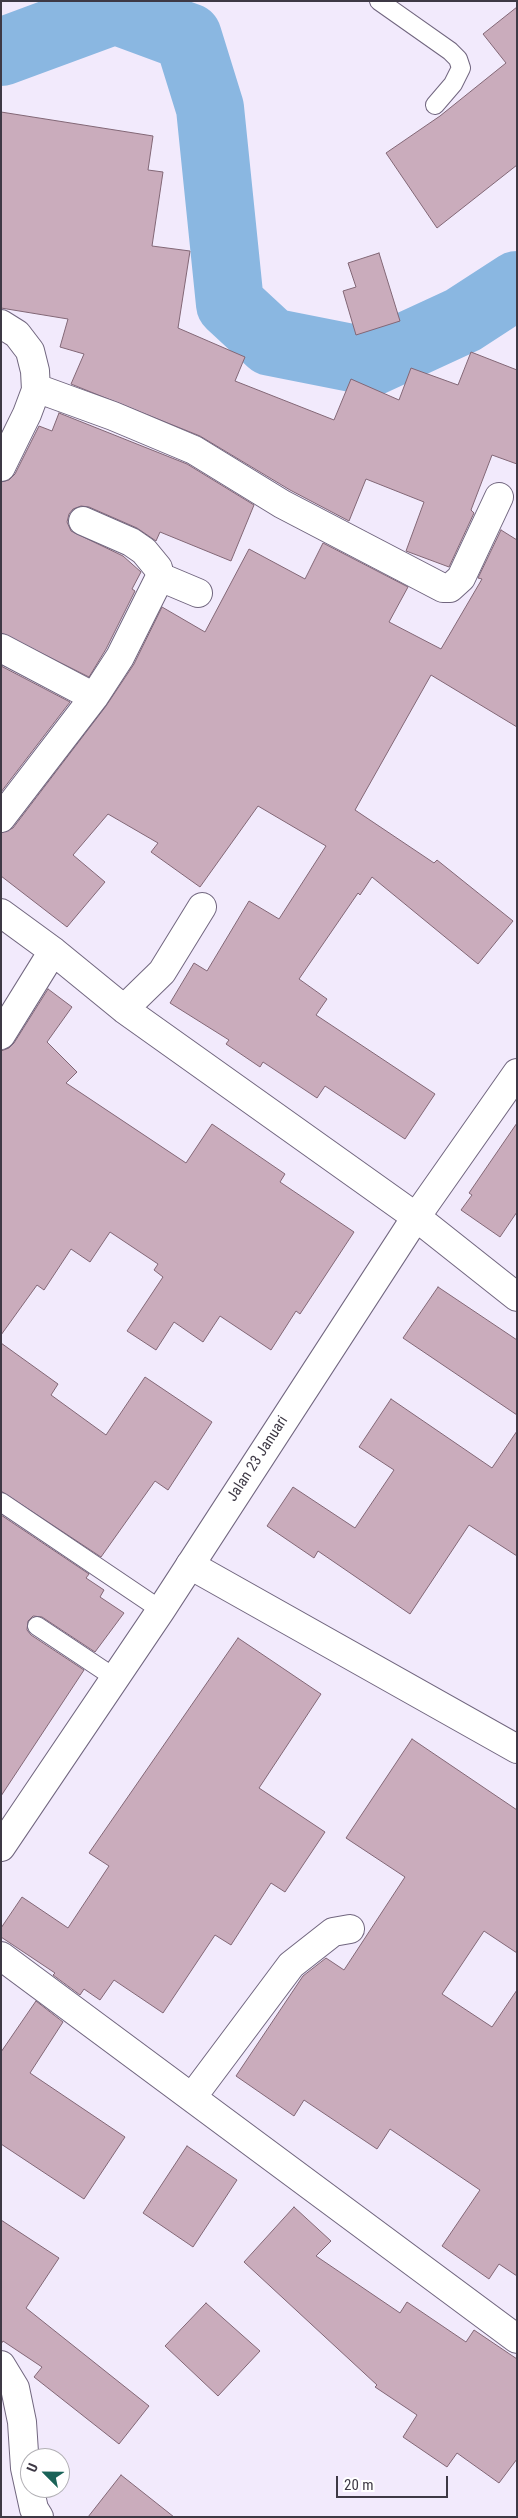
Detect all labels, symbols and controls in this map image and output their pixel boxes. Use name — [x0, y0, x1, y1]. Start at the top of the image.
street label: Jalan 23 Januari — [224, 1413, 292, 1505]
north arrow — [20, 2448, 70, 2498]
text: U — [23, 2461, 41, 2474]
scale bar — [338, 2466, 450, 2498]
text: 20 m — [344, 2476, 374, 2494]

